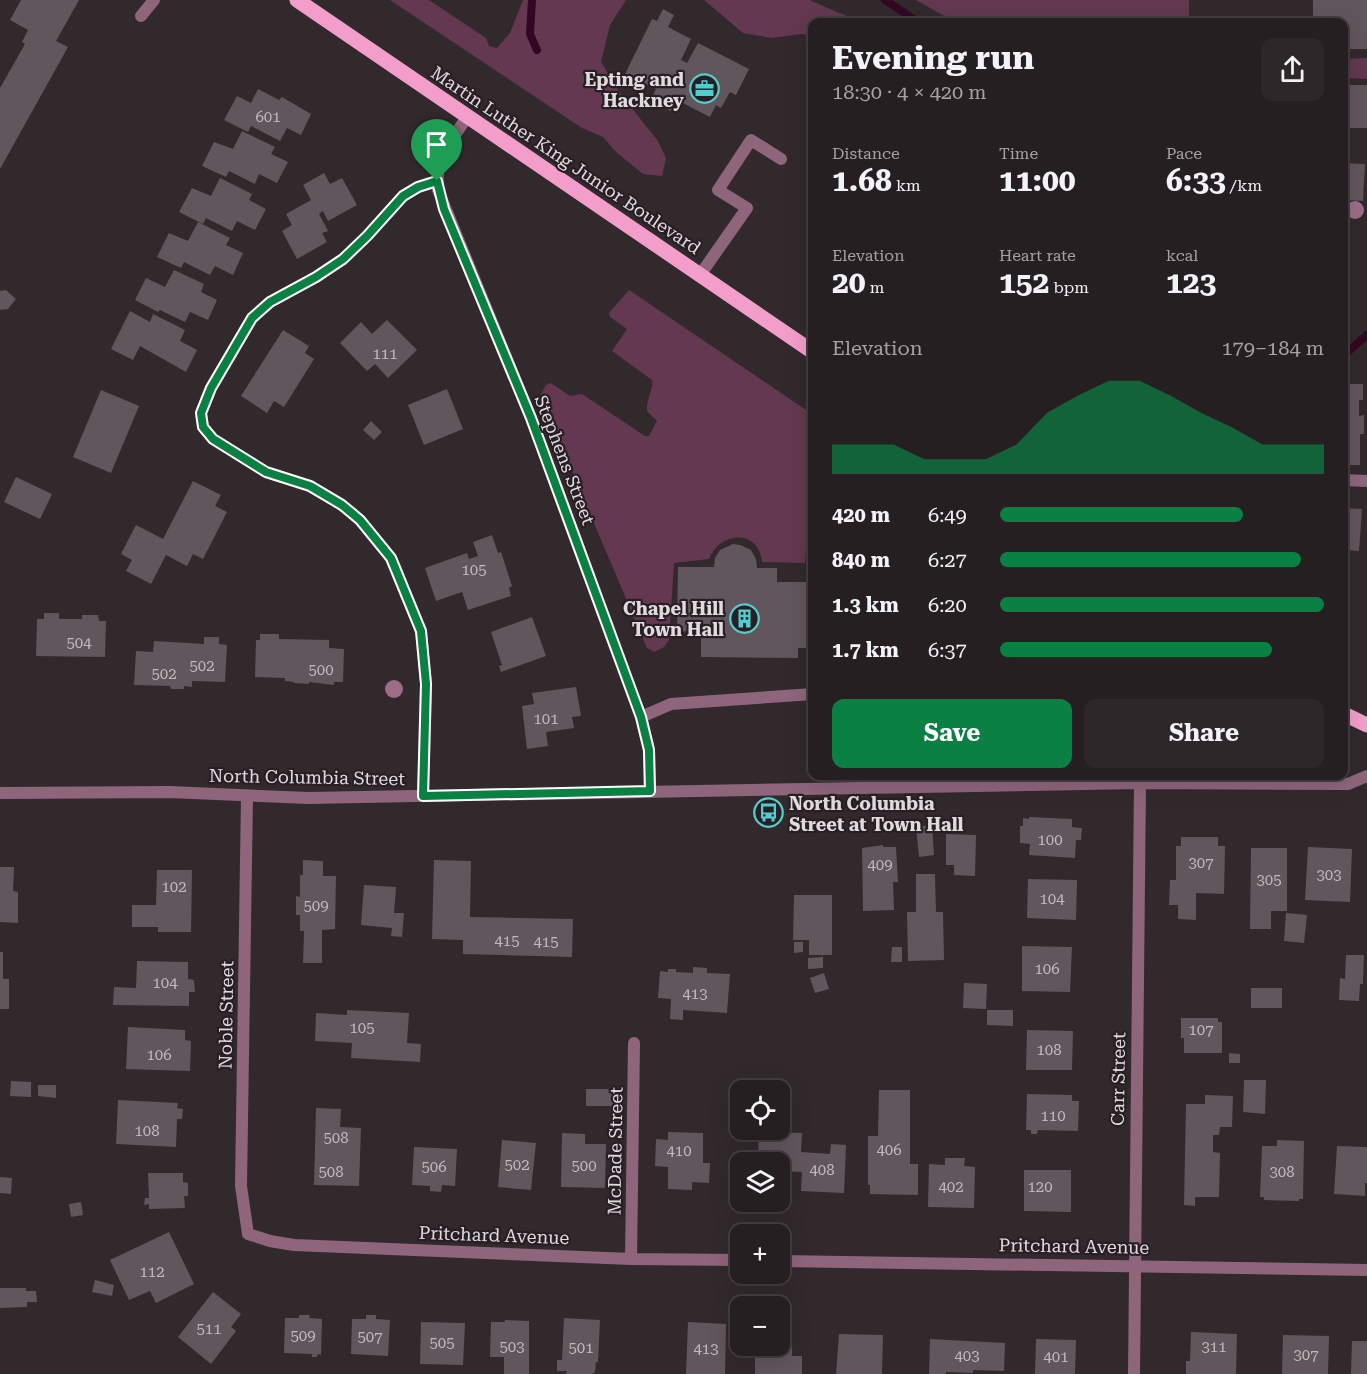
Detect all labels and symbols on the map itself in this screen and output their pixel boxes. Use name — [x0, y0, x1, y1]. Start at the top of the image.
street label: Martin Luther King Junior Boulevard — [427, 62, 705, 259]
place label: Epting and Hackney — [584, 69, 684, 111]
office icon: Epting and Hackney — [689, 73, 721, 105]
house number: 601 — [255, 108, 281, 126]
pin — [411, 119, 462, 181]
house number: 111 — [372, 345, 398, 363]
street label: Stephens Street — [531, 392, 599, 528]
house number: 105 — [461, 561, 487, 579]
place label: Chapel Hill Town Hall — [623, 598, 724, 640]
building icon: Chapel Hill Town Hall — [729, 602, 761, 634]
house number: 504 — [66, 634, 92, 652]
house number: 502 — [189, 657, 215, 675]
house number: 500 — [308, 661, 334, 679]
house number: 502 — [151, 665, 177, 683]
house number: 101 — [533, 710, 559, 728]
street label: North Columbia Street — [209, 765, 406, 789]
place label: North Columbia Street at Town Hall — [789, 793, 964, 835]
bus stop icon: North Columbia Street at Town Hall — [752, 797, 784, 829]
house number: 100 — [1037, 831, 1063, 849]
house number: 307 — [1188, 854, 1214, 872]
house number: 409 — [867, 856, 893, 874]
house number: 303 — [1316, 866, 1342, 884]
house number: 305 — [1256, 871, 1282, 889]
house number: 102 — [161, 878, 187, 896]
house number: 104 — [1039, 890, 1065, 908]
house number: 509 — [303, 897, 329, 915]
house number: 415 — [494, 932, 520, 950]
house number: 415 — [533, 933, 559, 951]
street label: Noble Street — [215, 960, 237, 1069]
house number: 106 — [1034, 960, 1060, 978]
house number: 104 — [152, 974, 178, 992]
house number: 413 — [682, 985, 708, 1003]
house number: 105 — [349, 1019, 375, 1037]
house number: 107 — [1188, 1021, 1214, 1039]
street label: Carr Street — [1107, 1032, 1129, 1126]
house number: 108 — [1036, 1041, 1062, 1059]
house number: 106 — [146, 1046, 172, 1064]
street label: McDade Street — [603, 1086, 627, 1215]
house number: 110 — [1040, 1107, 1066, 1125]
house number: 108 — [134, 1122, 160, 1140]
house number: 508 — [323, 1129, 349, 1147]
house number: 406 — [876, 1141, 902, 1159]
house number: 410 — [666, 1142, 692, 1160]
house number: 502 — [504, 1156, 530, 1174]
house number: 500 — [571, 1157, 597, 1175]
house number: 506 — [421, 1158, 447, 1176]
house number: 408 — [809, 1161, 835, 1179]
house number: 508 — [318, 1163, 344, 1181]
house number: 308 — [1269, 1163, 1295, 1181]
house number: 402 — [938, 1178, 964, 1196]
house number: 120 — [1027, 1178, 1053, 1196]
street label: Pritchard Avenue — [418, 1222, 570, 1248]
street label: Pritchard Avenue — [999, 1234, 1150, 1258]
house number: 112 — [139, 1263, 165, 1281]
house number: 511 — [196, 1320, 222, 1338]
house number: 509 — [290, 1327, 316, 1345]
house number: 507 — [357, 1328, 383, 1346]
house number: 505 — [429, 1334, 455, 1352]
house number: 503 — [499, 1338, 525, 1356]
house number: 311 — [1201, 1338, 1227, 1356]
house number: 501 — [568, 1339, 594, 1357]
house number: 413 — [693, 1340, 719, 1358]
house number: 307 — [1293, 1346, 1319, 1364]
house number: 403 — [954, 1347, 980, 1365]
house number: 401 — [1043, 1348, 1069, 1366]

